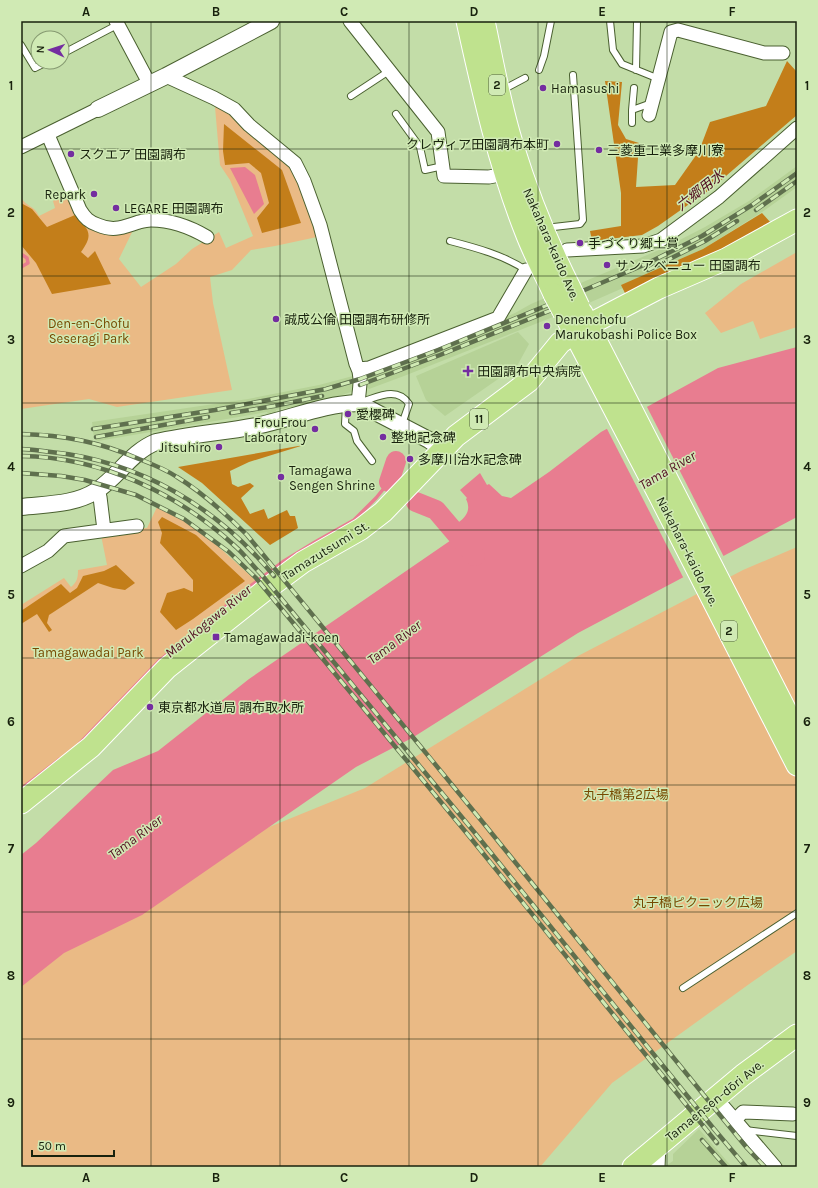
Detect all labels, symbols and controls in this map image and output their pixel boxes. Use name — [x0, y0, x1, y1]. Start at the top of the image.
text: A — [82, 4, 90, 19]
text: B — [212, 4, 220, 19]
text: C — [340, 4, 348, 19]
text: D — [470, 4, 479, 19]
text: E — [598, 4, 606, 19]
text: F — [728, 4, 736, 19]
north arrow — [30, 30, 70, 70]
text: N — [34, 45, 47, 54]
road number: 2 — [489, 75, 505, 95]
text: 1 — [9, 78, 13, 93]
text: 1 — [805, 78, 809, 93]
place label: Hamasushi — [551, 81, 619, 96]
marker: Hamasushi — [538, 83, 548, 93]
place label: クレヴィア田園調布本町 — [406, 137, 549, 152]
marker: クレヴィア田園調布本町 — [552, 139, 562, 149]
place label: 三菱重工業多摩川寮 — [607, 143, 724, 158]
marker: 三菱重工業多摩川寮 — [594, 145, 604, 155]
place label: スクエア 田園調布 — [79, 147, 186, 162]
marker: スクエア 田園調布 — [66, 149, 76, 159]
water label: 六郷用水 — [673, 165, 729, 214]
street label: Nakahara-kaido Ave. — [520, 186, 583, 302]
place label: Repark — [45, 187, 86, 202]
marker: Repark — [89, 189, 99, 199]
place label: LEGARE 田園調布 — [124, 201, 224, 216]
marker: LEGARE 田園調布 — [111, 203, 121, 213]
text: 2 — [7, 205, 15, 220]
text: 2 — [803, 205, 811, 220]
place label: 手づくり郷土賞 — [588, 236, 679, 251]
marker: 手づくり郷土賞 — [575, 238, 585, 248]
place label: サンアベニュー 田園調布 — [615, 258, 761, 273]
marker: サンアベニュー 田園調布 — [602, 260, 612, 270]
place label: 誠成公倫 田園調布研修所 — [284, 312, 430, 327]
place label: Denenchofu Marukobashi Police Box — [555, 312, 697, 342]
marker: 誠成公倫 田園調布研修所 — [271, 314, 281, 324]
park label: Den-en-Chofu Seseragi Park — [48, 316, 130, 346]
marker: Denenchofu Marukobashi Police Box — [542, 321, 552, 331]
text: 3 — [7, 332, 15, 347]
text: 3 — [803, 332, 811, 347]
place label: 田園調布中央病院 — [477, 364, 581, 379]
marker: 田園調布中央病院 — [462, 365, 474, 377]
place label: 愛櫻碑 — [356, 407, 395, 422]
marker: 愛櫻碑 — [343, 409, 353, 419]
road number: 11 — [470, 409, 488, 429]
place label: FrouFrou Laboratory — [244, 415, 307, 445]
marker: FrouFrou Laboratory — [310, 424, 320, 434]
place label: 整地記念碑 — [391, 430, 456, 445]
marker: 整地記念碑 — [378, 432, 388, 442]
place label: Jitsuhiro — [159, 440, 211, 455]
marker: Jitsuhiro — [214, 442, 224, 452]
water label: Tama River — [636, 447, 700, 494]
place label: 多摩川治水記念碑 — [418, 452, 522, 467]
marker: 多摩川治水記念碑 — [405, 454, 415, 464]
text: 4 — [7, 459, 15, 474]
text: 4 — [803, 459, 811, 474]
place label: Tamagawa Sengen Shrine — [289, 463, 375, 493]
marker: Tamagawa Sengen Shrine — [276, 472, 286, 482]
street label: Nakahara-kaido Ave. — [653, 494, 722, 608]
street label: Tamazutsumi St. — [279, 518, 372, 583]
water label: Marukogawa River — [162, 580, 256, 662]
text: 5 — [7, 587, 15, 602]
text: 5 — [803, 587, 811, 602]
water label: Tama River — [364, 616, 426, 668]
road number: 2 — [721, 621, 737, 641]
place label: Tamagawadai-koen — [224, 630, 339, 645]
marker: Tamagawadai-koen — [211, 632, 221, 642]
park label: Tamagawadai Park — [32, 645, 144, 660]
place label: 東京都水道局 調布取水所 — [158, 700, 304, 715]
marker: 東京都水道局 調布取水所 — [145, 702, 155, 712]
text: 6 — [7, 714, 15, 729]
text: 6 — [803, 714, 811, 729]
park label: 丸子橋第2広場 — [583, 787, 669, 802]
water label: Tama River — [105, 811, 167, 863]
text: 7 — [8, 841, 15, 856]
text: 7 — [804, 841, 811, 856]
park label: 丸子橋ピクニック広場 — [633, 895, 763, 910]
text: 8 — [7, 968, 15, 983]
text: 8 — [803, 968, 811, 983]
street label: Tamaensen-dōri Ave. — [662, 1056, 766, 1144]
text: 9 — [7, 1095, 15, 1110]
text: 9 — [803, 1095, 811, 1110]
scale bar — [32, 1132, 114, 1158]
text: 50 m — [38, 1139, 66, 1153]
text: A — [82, 1170, 90, 1185]
text: B — [212, 1170, 220, 1185]
text: C — [340, 1170, 348, 1185]
text: D — [470, 1170, 479, 1185]
text: E — [598, 1170, 606, 1185]
text: F — [728, 1170, 736, 1185]

